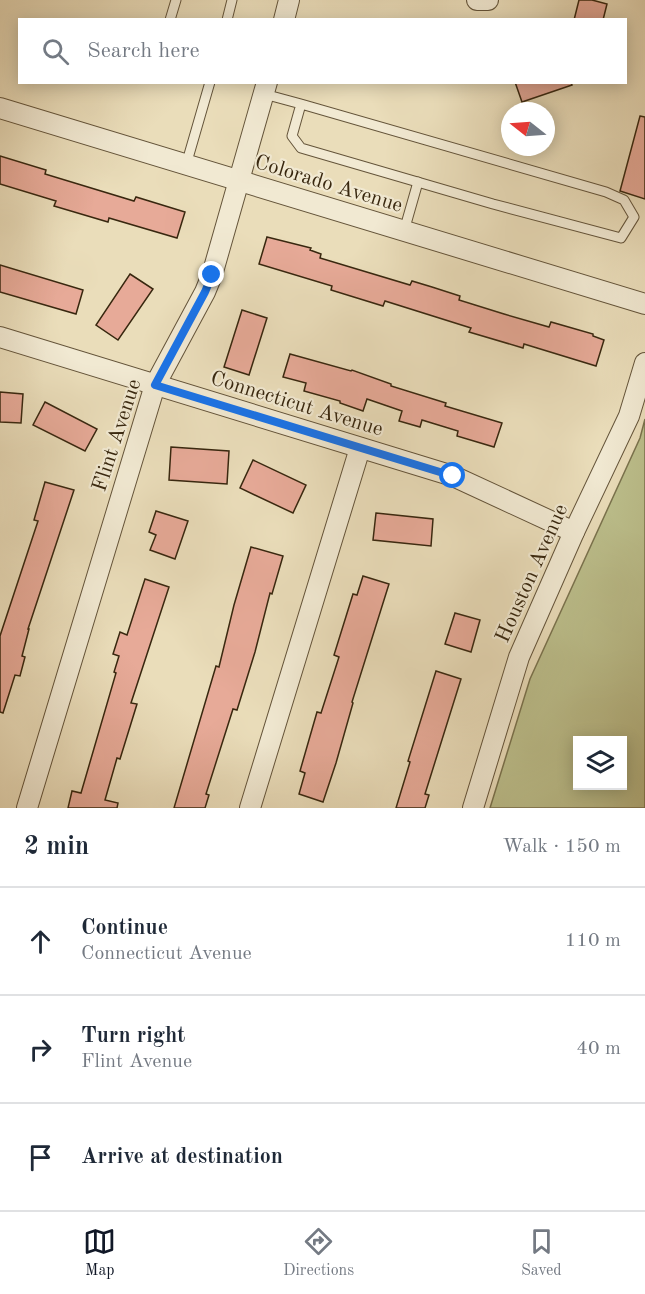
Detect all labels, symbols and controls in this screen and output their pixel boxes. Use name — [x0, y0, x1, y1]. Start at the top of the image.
search box — [18, 18, 627, 84]
icon: search — [39, 35, 72, 68]
text: Search here — [87, 40, 200, 62]
north arrow — [501, 102, 555, 156]
street label: Colorado Avenue — [252, 152, 405, 217]
route end — [198, 261, 224, 287]
street label: Connecticut Avenue — [208, 368, 385, 441]
street label: Flint Avenue — [89, 377, 145, 494]
route start — [439, 462, 465, 488]
street label: Houston Avenue — [492, 501, 572, 646]
map controls — [573, 736, 627, 790]
button: layers — [573, 736, 627, 790]
text: 2 min — [24, 834, 89, 860]
text: Walk · 150 m — [502, 837, 621, 857]
text: Continue — [81, 917, 168, 939]
icon: ahead — [24, 925, 57, 958]
text: 110 m — [565, 931, 621, 951]
text: Connecticut Avenue — [81, 944, 252, 964]
text: Turn right — [81, 1025, 185, 1047]
icon: right — [24, 1033, 57, 1066]
text: 40 m — [576, 1039, 621, 1059]
text: Flint Avenue — [81, 1052, 192, 1072]
icon: arrive — [24, 1141, 57, 1174]
text: Arrive at destination — [81, 1146, 283, 1168]
tab: Map — [83, 1225, 116, 1281]
tab: Directions — [283, 1225, 354, 1281]
tab: Saved — [521, 1225, 562, 1281]

